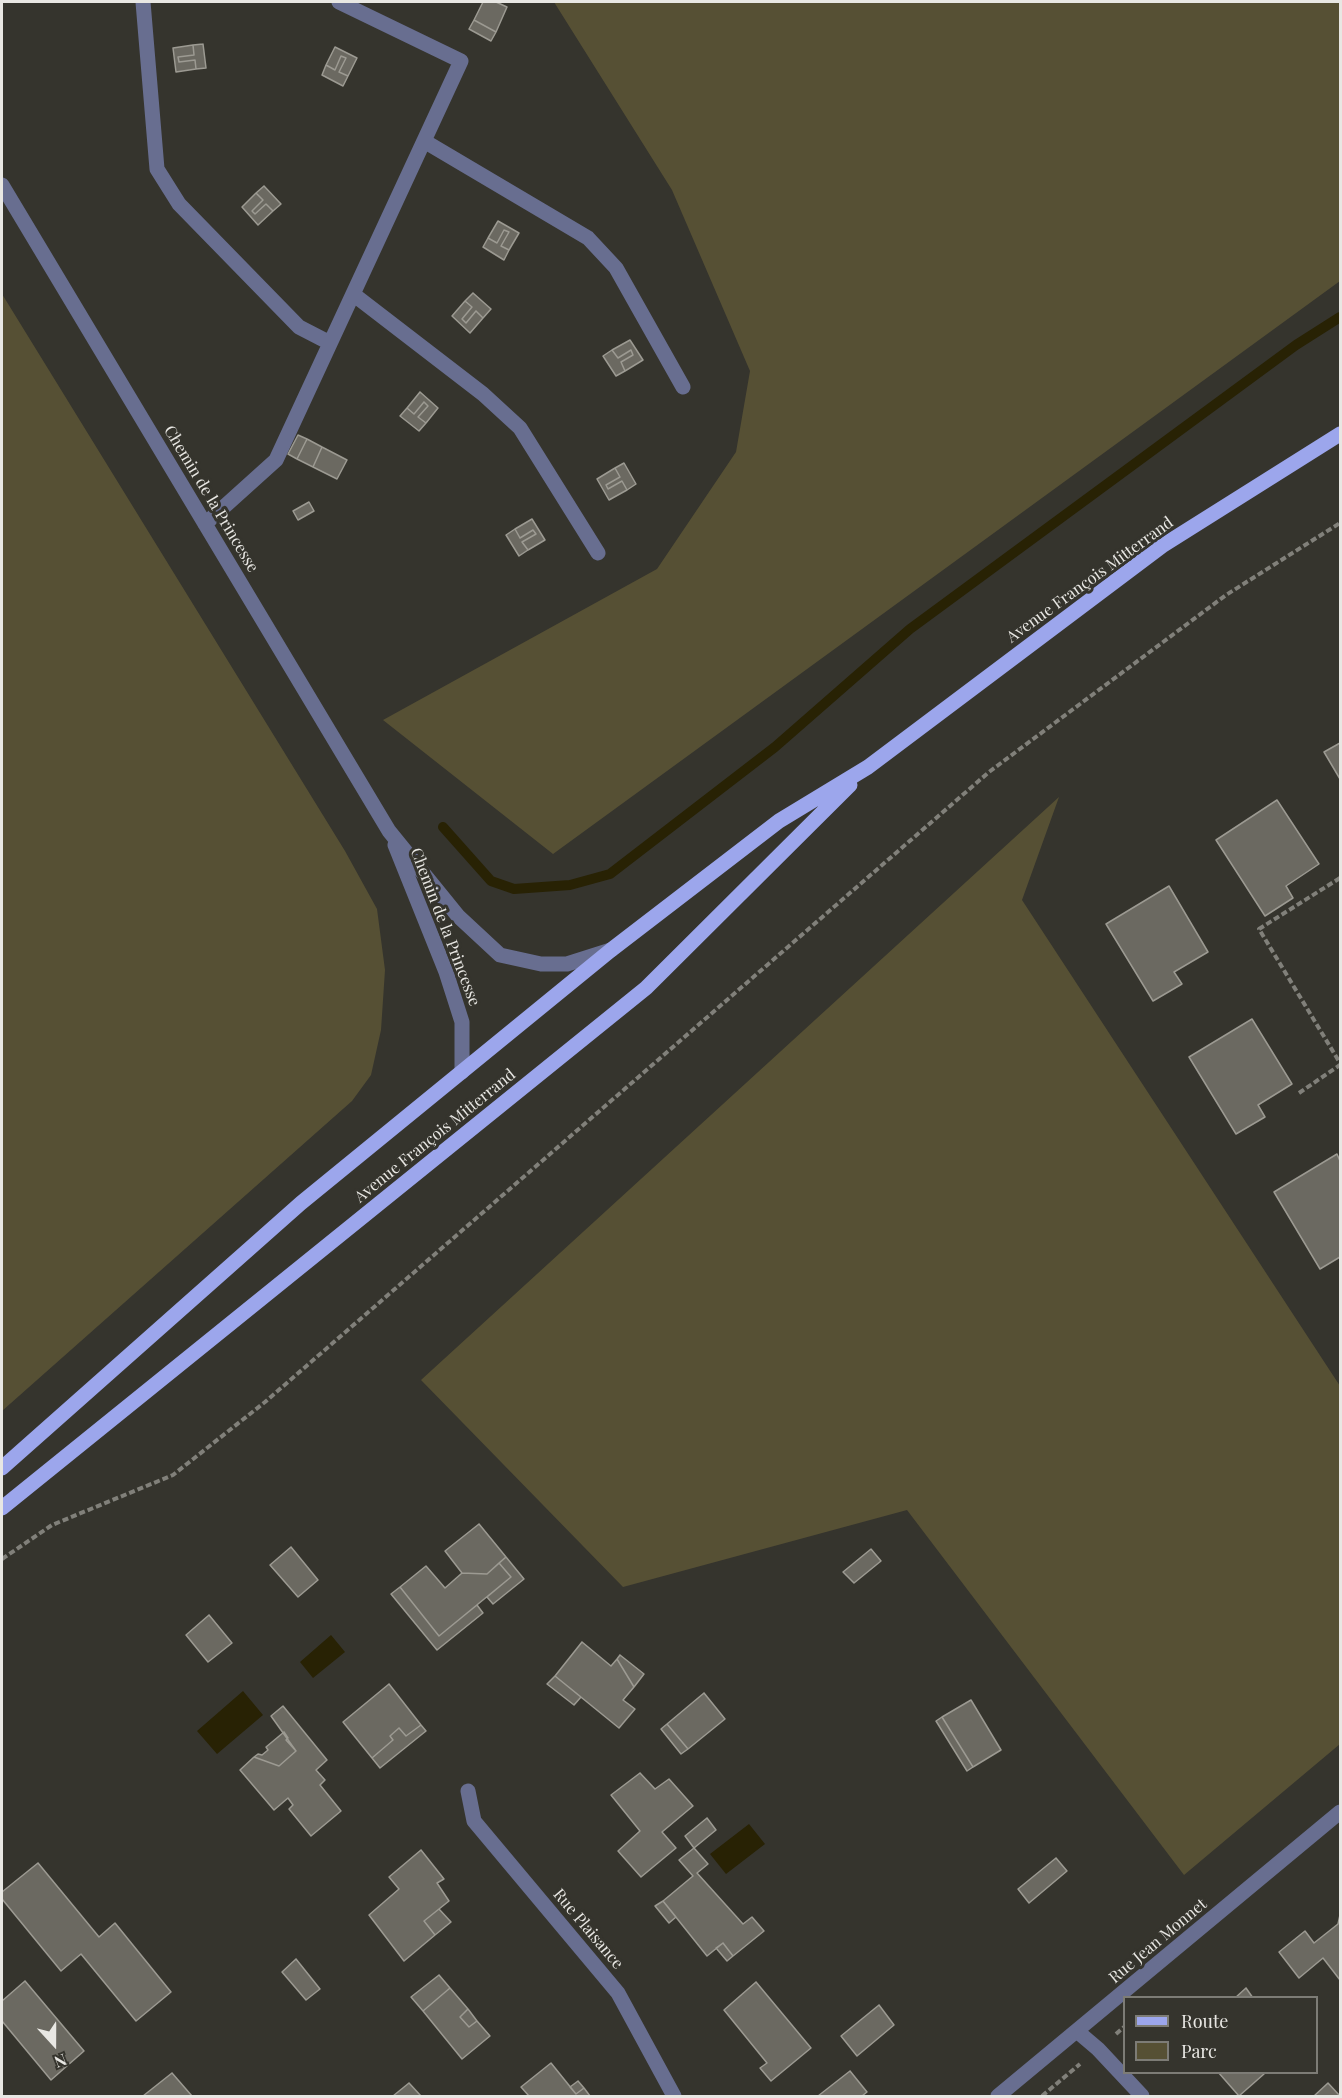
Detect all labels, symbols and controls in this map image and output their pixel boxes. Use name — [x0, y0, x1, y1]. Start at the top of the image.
street label: Chemin de la Princesse — [160, 422, 262, 576]
street label: Avenue François Mitterrand — [1003, 513, 1177, 647]
street label: Chemin de la Princesse — [406, 845, 484, 1009]
street label: Avenue François Mitterrand — [351, 1065, 519, 1207]
street label: Rue Plaisance — [549, 1885, 627, 1973]
street label: Rue Jean Monnet — [1105, 1895, 1211, 1987]
legend — [1123, 1996, 1318, 2074]
text: Route — [1181, 2009, 1228, 2033]
north arrow — [24, 2014, 84, 2074]
text: Parc — [1181, 2039, 1217, 2063]
text: N — [51, 2049, 70, 2073]

